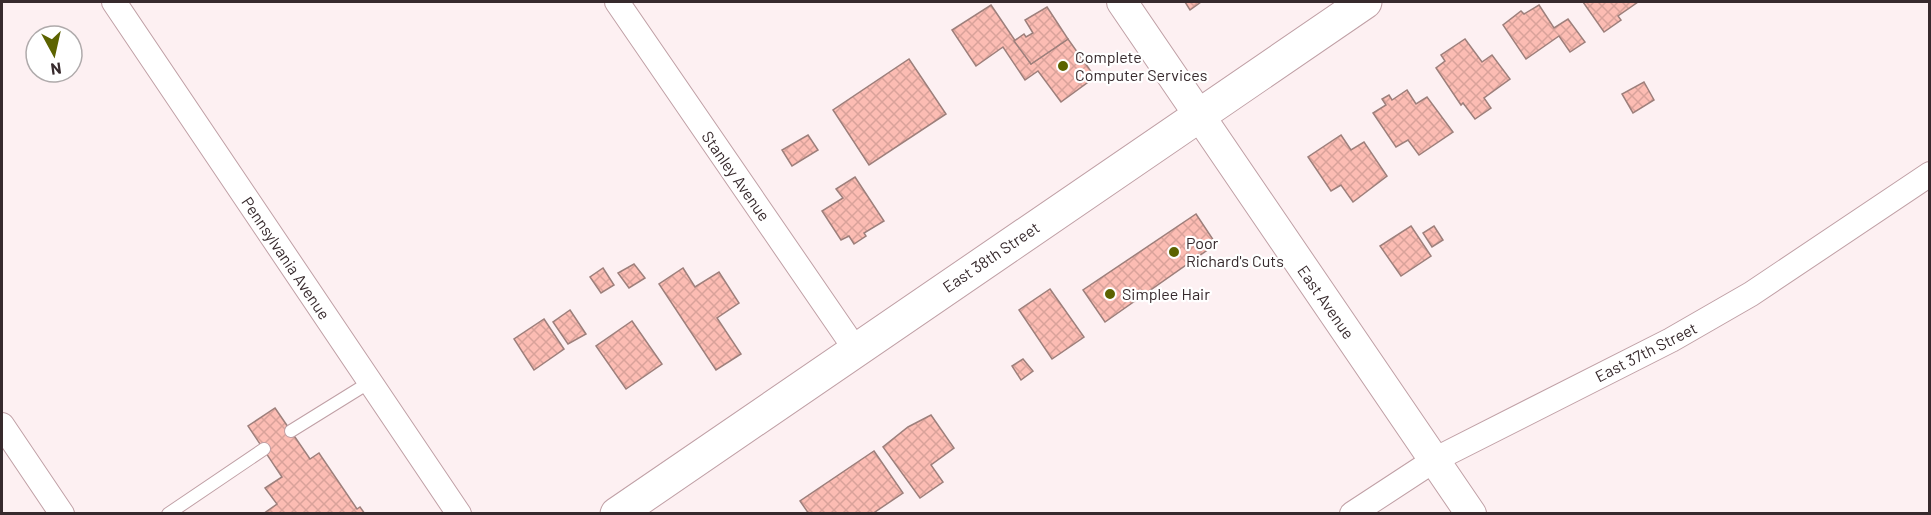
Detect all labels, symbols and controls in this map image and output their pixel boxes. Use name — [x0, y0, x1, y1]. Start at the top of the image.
north arrow — [24, 24, 84, 84]
place label: Complete Computer Services — [1075, 47, 1207, 84]
text: N — [50, 59, 63, 79]
marker: Complete Computer Services — [1056, 59, 1070, 73]
street label: Stanley Avenue — [698, 127, 774, 224]
street label: Pennsylvania Avenue — [238, 193, 334, 323]
street label: East 38th Street — [939, 217, 1043, 296]
place label: Poor Richard's Cuts — [1186, 233, 1284, 270]
marker: Poor Richard's Cuts — [1167, 245, 1181, 259]
street label: East Avenue — [1294, 261, 1359, 342]
place label: Simplee Hair — [1122, 284, 1210, 303]
marker: Simplee Hair — [1103, 287, 1117, 301]
street label: East 37th Street — [1592, 318, 1700, 385]

